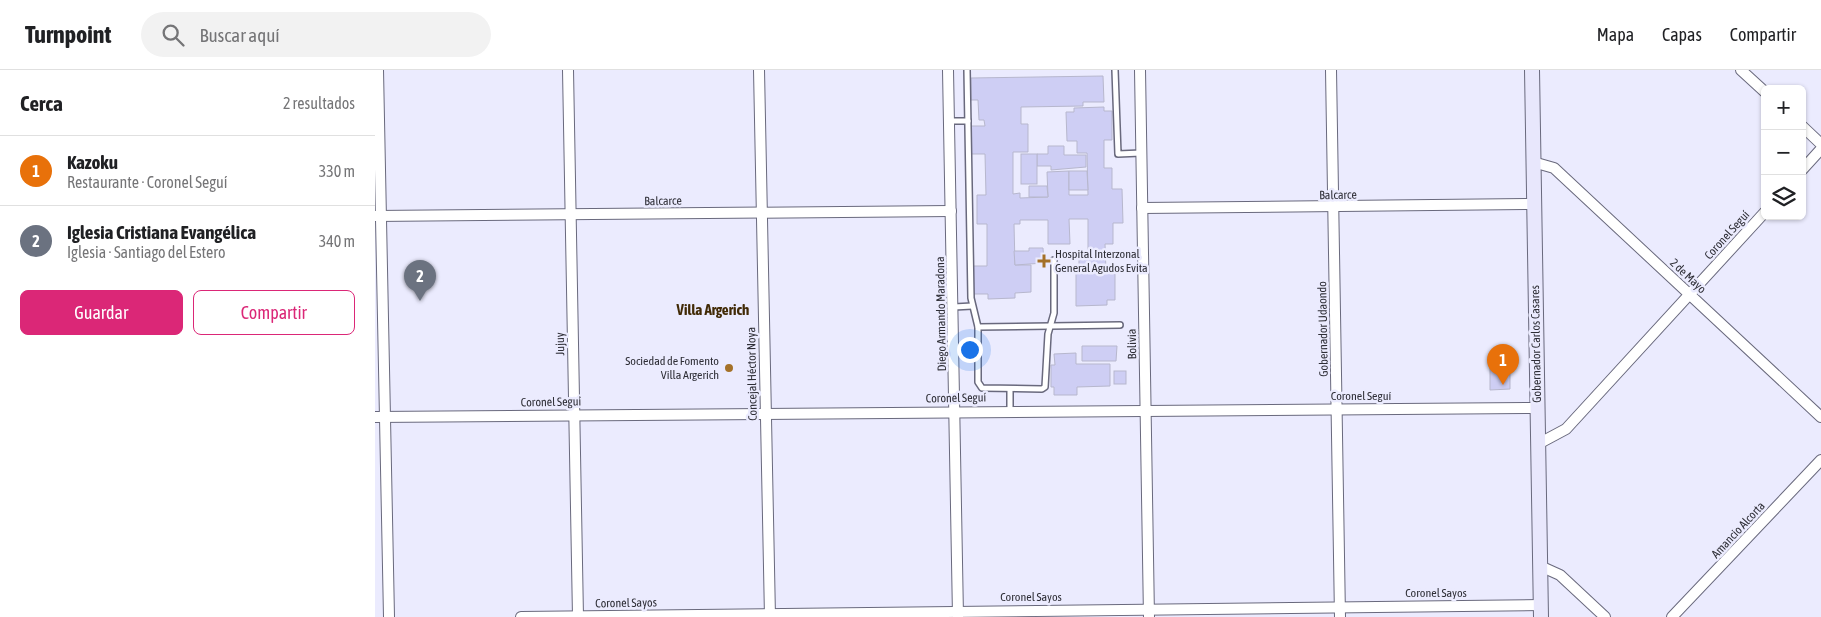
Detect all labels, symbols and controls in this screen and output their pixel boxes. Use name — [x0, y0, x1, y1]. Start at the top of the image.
search box — [141, 12, 491, 57]
text: Turnpoint — [25, 21, 111, 48]
icon: search — [159, 21, 187, 49]
text: Buscar aquí — [199, 24, 280, 46]
text: Mapa — [1597, 24, 1634, 45]
text: Capas — [1662, 24, 1702, 45]
text: Compartir — [1730, 24, 1796, 45]
map controls — [1761, 85, 1806, 220]
button: + — [1761, 85, 1806, 130]
text: Cerca — [20, 91, 63, 115]
text: 2 resultados — [283, 94, 355, 112]
button: − — [1761, 130, 1806, 175]
text: Kazoku — [67, 151, 118, 173]
text: 1 — [32, 162, 40, 180]
text: 330 m — [319, 162, 355, 180]
text: Restaurante · Coronel Seguí — [67, 173, 228, 191]
button: layers — [1761, 175, 1806, 220]
street label: Balcarce — [1319, 188, 1357, 202]
street label: Balcarce — [644, 194, 682, 208]
street label: Coronel Seguí — [1702, 208, 1753, 262]
text: Iglesia Cristiana Evangélica — [67, 221, 256, 243]
text: 2 — [32, 232, 40, 250]
text: 340 m — [319, 232, 355, 250]
text: Iglesia · Santiago del Estero — [67, 243, 226, 261]
place label: Hospital Interzonal General Agudos Evita — [1055, 247, 1148, 275]
marker: Hospital Interzonal General Agudos Evita — [1037, 254, 1051, 268]
street label: Diego Armando Maradona — [933, 256, 949, 372]
street label: 2 de Mayo — [1667, 256, 1709, 296]
pin: 2 — [404, 260, 436, 301]
street label: Gobernador Udaondo — [1315, 281, 1331, 377]
street label: Gobernador Carlos Casares — [1528, 285, 1544, 403]
button: Guardar — [20, 290, 183, 335]
button: Compartir — [193, 290, 355, 335]
district label: Villa Argerich — [676, 301, 749, 318]
street label: Concejal Héctor Noya — [744, 327, 760, 421]
street label: Bolivia — [1125, 329, 1139, 359]
street label: Jujuy — [553, 332, 567, 356]
your location — [957, 337, 983, 363]
pin: 1 — [1487, 344, 1519, 385]
place label: Sociedad de Fomento Villa Argerich — [625, 354, 719, 382]
marker: Sociedad de Fomento Villa Argerich — [723, 362, 735, 374]
street label: Coronel Seguí — [1331, 389, 1391, 403]
street label: Coronel Seguí — [926, 390, 987, 406]
street label: Coronel Seguí — [521, 394, 582, 410]
street label: Amancio Alcorta — [1708, 499, 1768, 561]
street label: Coronel Sayos — [1405, 586, 1467, 600]
street label: Coronel Sayos — [1000, 590, 1062, 604]
street label: Coronel Sayos — [595, 595, 657, 611]

